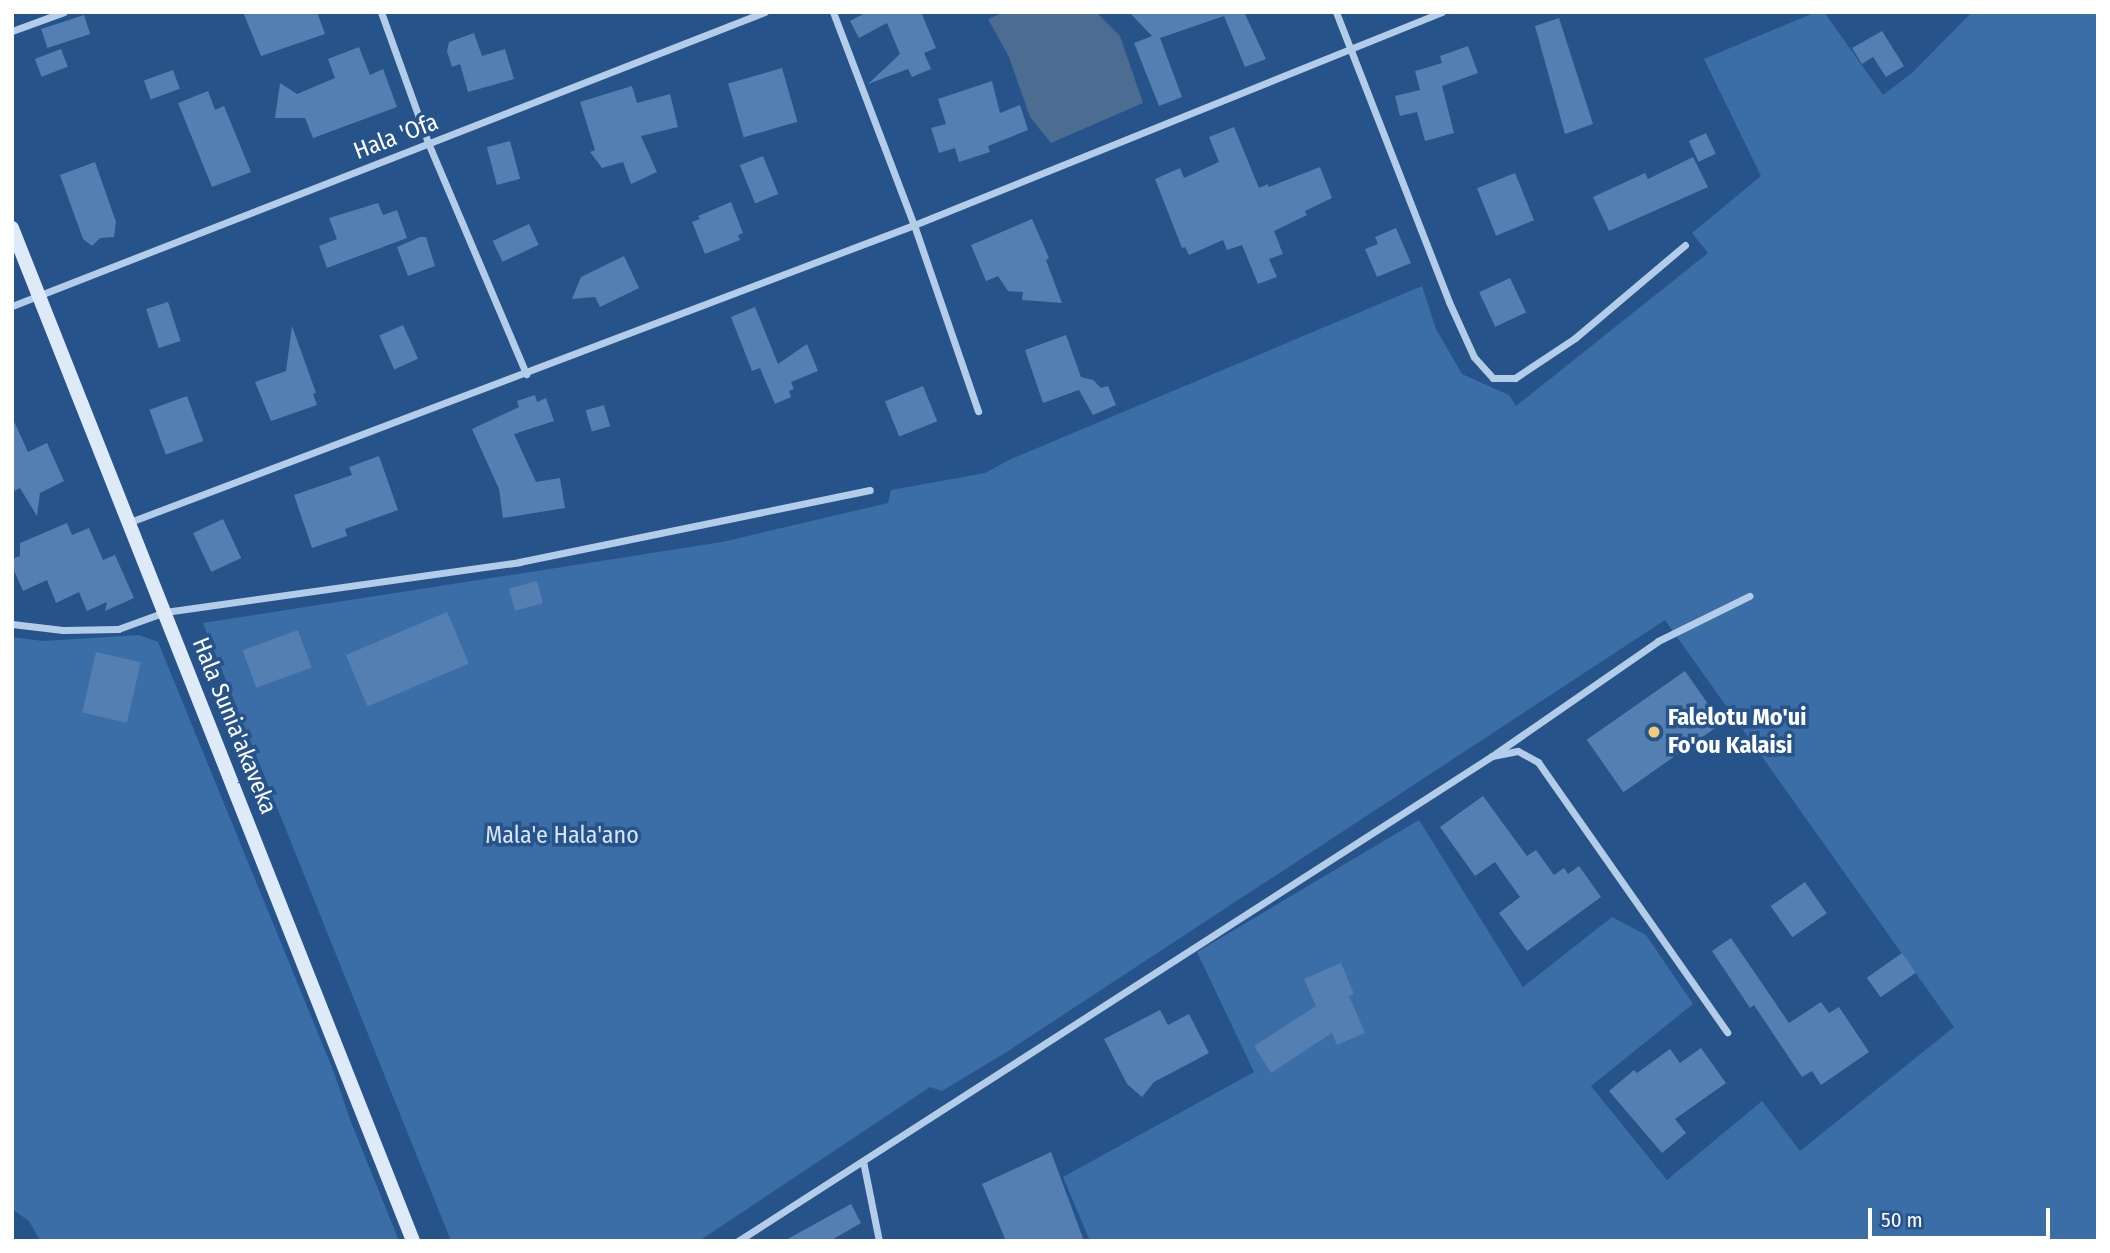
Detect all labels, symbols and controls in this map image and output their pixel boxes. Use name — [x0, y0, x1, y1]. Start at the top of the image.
street label: Hala 'Ofa — [350, 108, 442, 166]
street label: Hala Sunia'akaveka — [185, 634, 283, 818]
place label: Falelotu Mo'ui Fo'ou Kalaisi — [1668, 704, 1806, 760]
marker: Falelotu Mo'ui Fo'ou Kalaisi — [1646, 724, 1662, 740]
park label: Mala'e Hala'ano — [485, 822, 639, 850]
scale bar — [1872, 1194, 2054, 1238]
text: 50 m — [1881, 1207, 1923, 1233]

